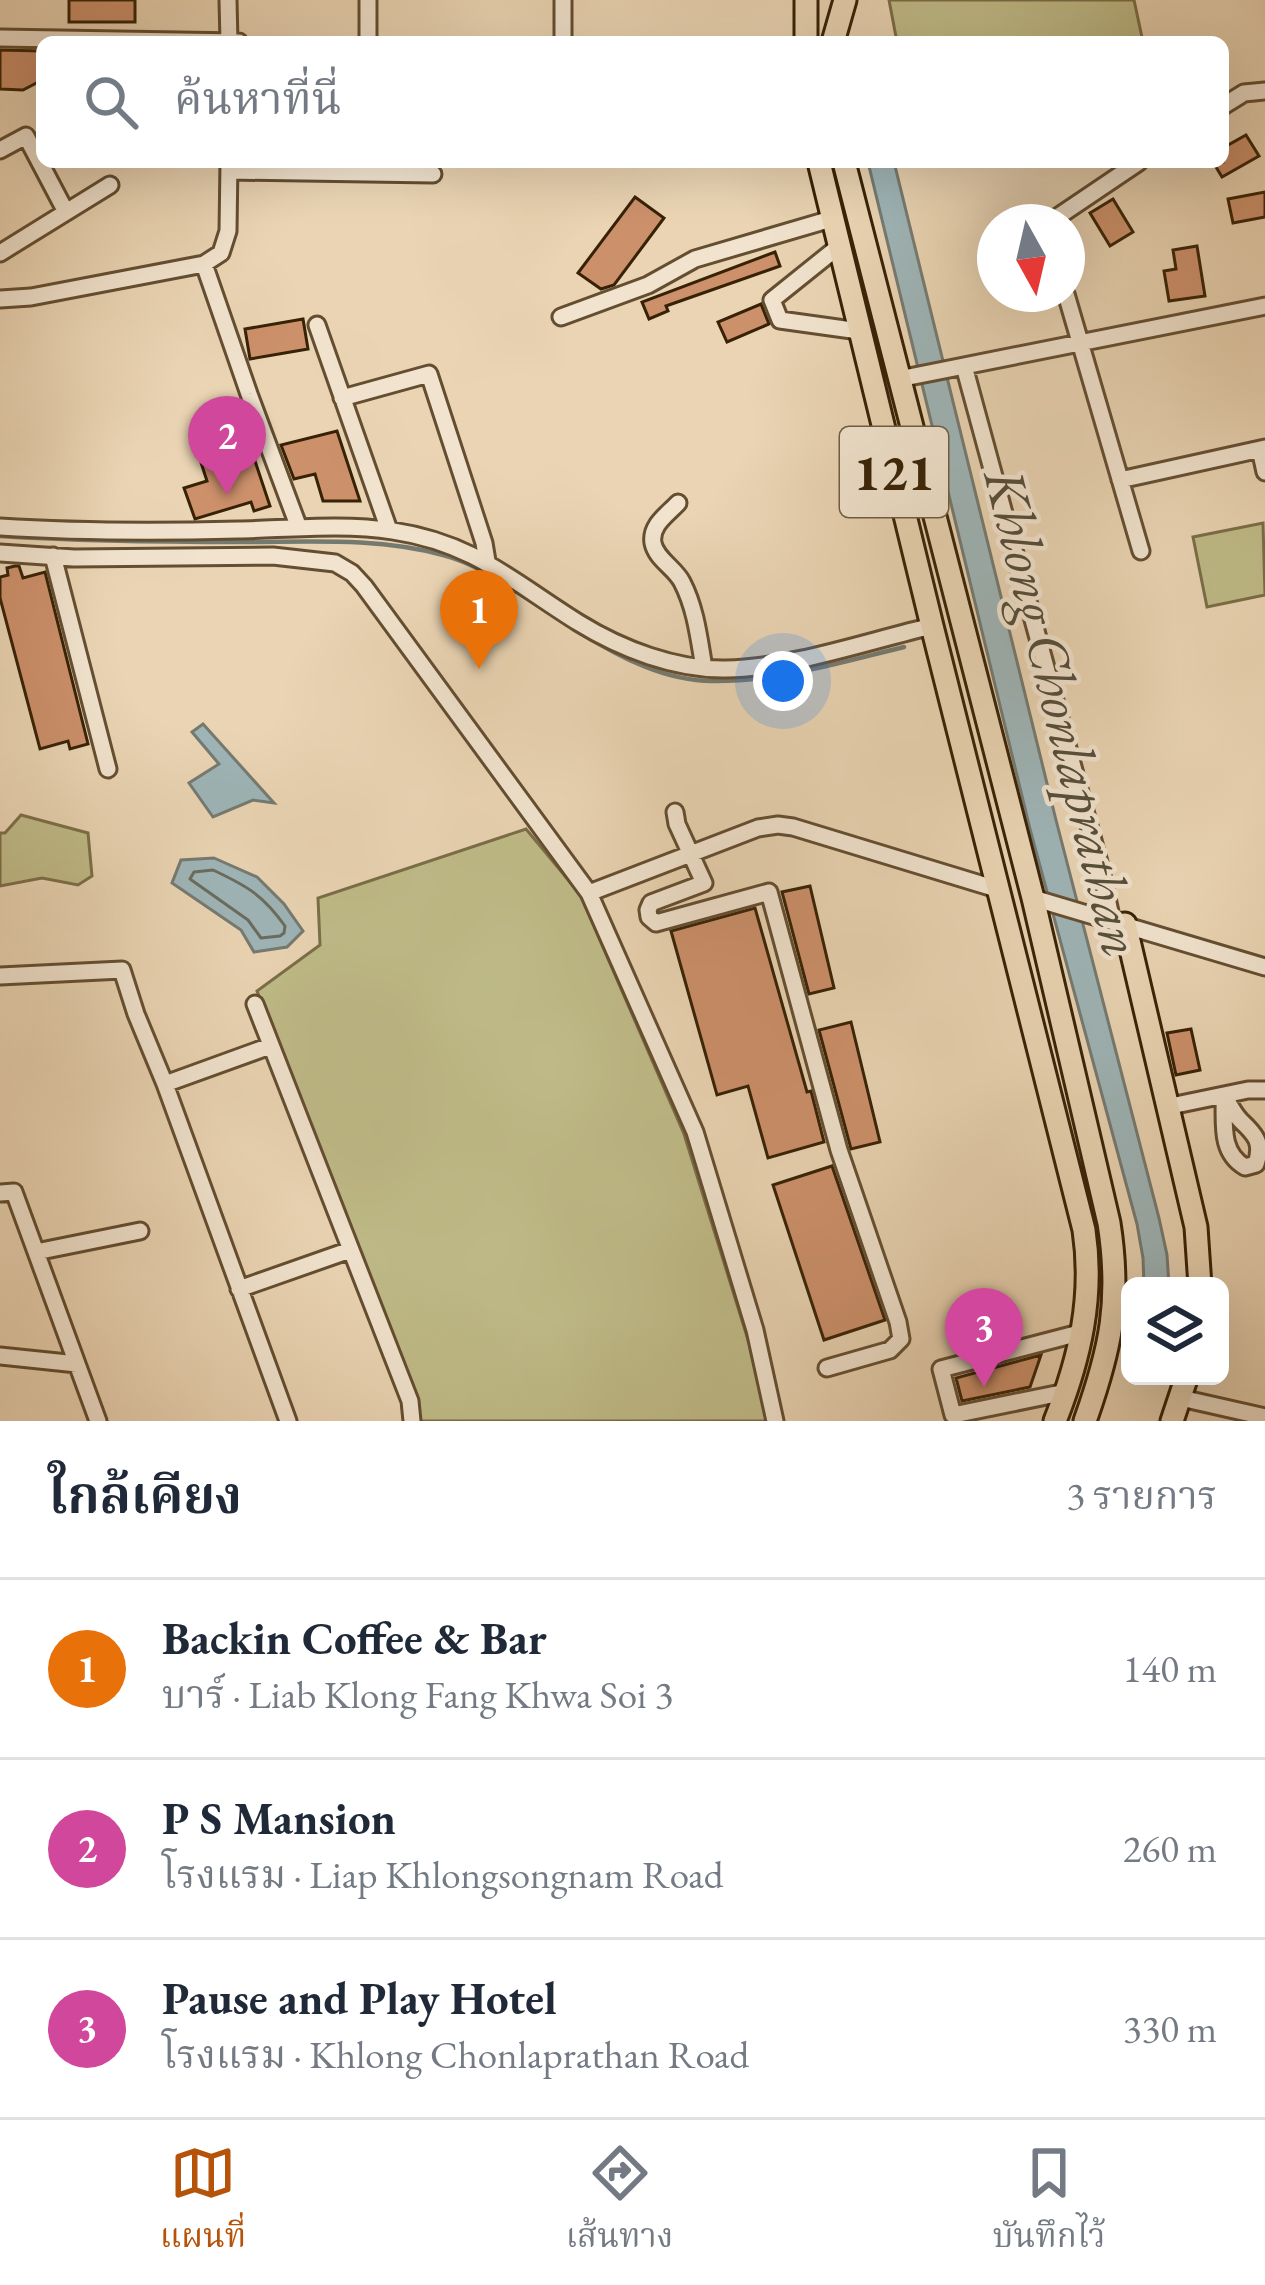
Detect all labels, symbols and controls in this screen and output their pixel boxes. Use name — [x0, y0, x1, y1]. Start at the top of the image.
search box — [36, 36, 1229, 168]
icon: search — [78, 69, 144, 135]
text: ค้นหาที่นี่ — [174, 69, 342, 127]
north arrow — [977, 204, 1085, 312]
pin: 2 — [188, 396, 266, 495]
road number: 121 — [840, 427, 948, 517]
water label: Khlong Chonlaprathan — [967, 459, 1160, 964]
pin: 1 — [440, 570, 518, 669]
your location — [753, 651, 813, 711]
map controls — [1121, 1277, 1229, 1385]
button: layers — [1121, 1277, 1229, 1385]
pin: 3 — [945, 1288, 1023, 1387]
text: ใกล้เคียง — [48, 1462, 242, 1528]
text: 3 รายการ — [1066, 1470, 1217, 1521]
text: Backin Coffee & Bar — [162, 1609, 547, 1667]
text: 1 — [77, 1643, 97, 1694]
text: 140 m — [1123, 1643, 1217, 1694]
text: บาร์ · Liab Klong Fang Khwa Soi 3 — [162, 1669, 673, 1720]
text: P S Mansion — [162, 1789, 396, 1847]
text: 2 — [77, 1823, 97, 1874]
text: 260 m — [1123, 1823, 1217, 1874]
text: โรงแรม · Liap Khlongsongnam Road — [162, 1849, 724, 1900]
text: Pause and Play Hotel — [162, 1969, 557, 2027]
text: 3 — [77, 2003, 97, 2054]
text: 330 m — [1123, 2003, 1217, 2054]
text: โรงแรม · Khlong Chonlaprathan Road — [162, 2029, 749, 2080]
tab: แผนที่ — [160, 2140, 246, 2265]
tab: เส้นทาง — [566, 2140, 673, 2265]
tab: บันทึกไว้ — [993, 2140, 1105, 2265]

